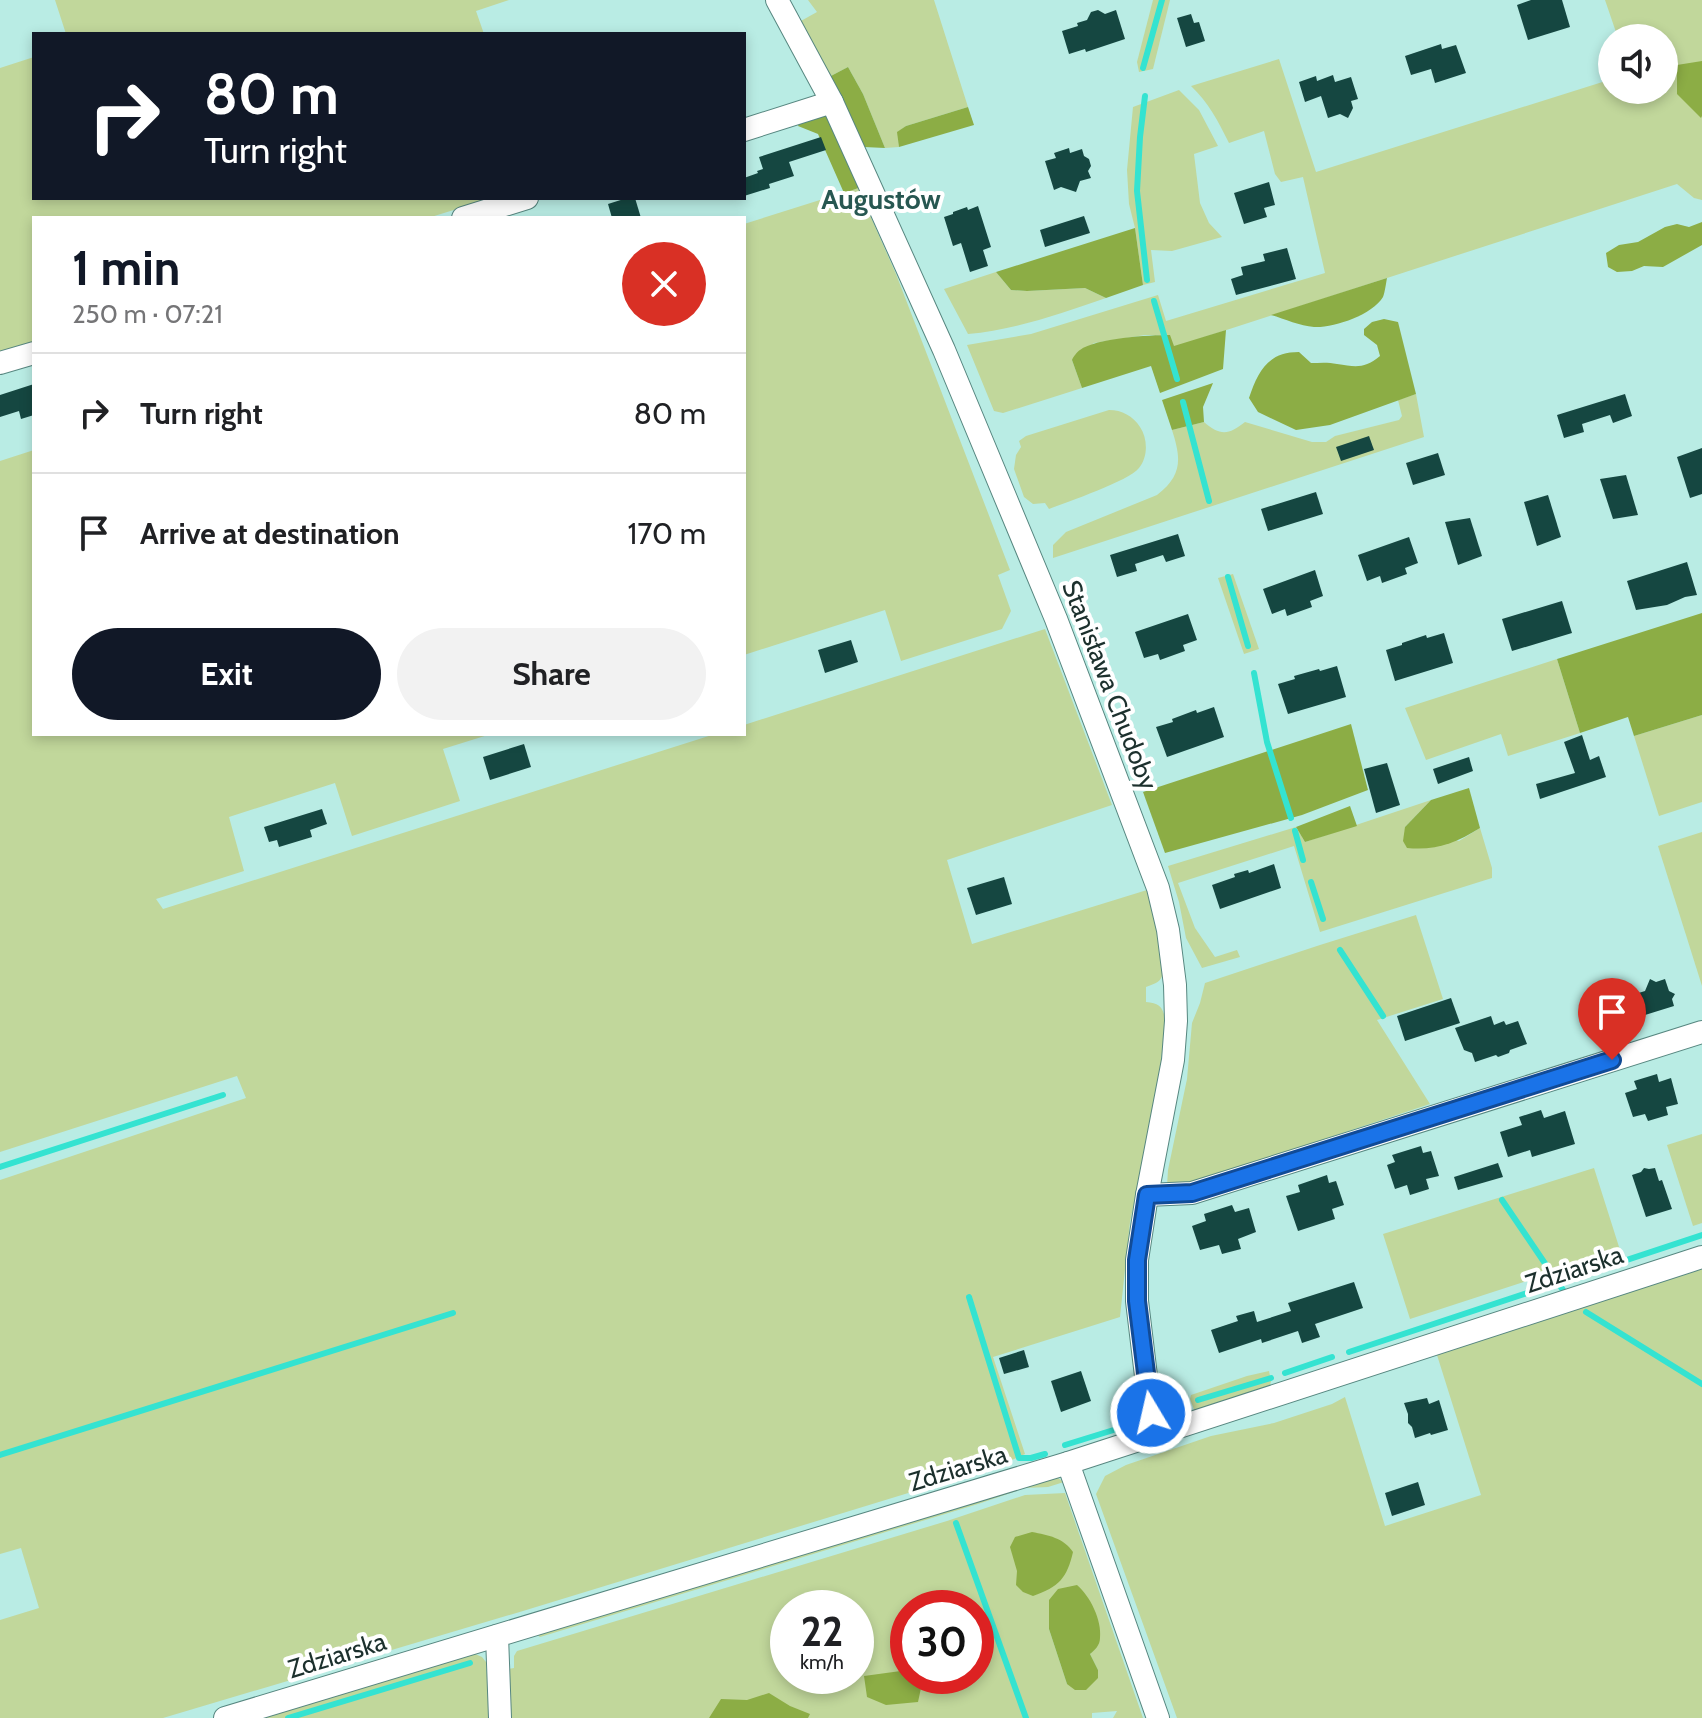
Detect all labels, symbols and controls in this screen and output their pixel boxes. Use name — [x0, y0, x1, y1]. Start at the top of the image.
map controls — [1598, 24, 1678, 104]
button: sound — [1598, 24, 1678, 104]
text: 80 m — [204, 60, 339, 128]
icon: right — [72, 64, 176, 168]
text: Turn right — [204, 128, 347, 172]
district label: Augustów — [821, 182, 941, 216]
text: 1 min — [72, 239, 180, 297]
button: close — [622, 242, 706, 326]
text: 250 m · 07:21 — [72, 298, 223, 330]
icon: right — [72, 391, 116, 435]
text: Turn right — [140, 395, 263, 432]
text: 80 m — [634, 395, 706, 432]
icon: arrive — [72, 511, 116, 555]
text: Arrive at destination — [140, 515, 400, 552]
text: 170 m — [627, 515, 706, 552]
street label: Stanisława Chudoby — [1055, 576, 1165, 794]
button: Exit — [72, 628, 381, 720]
button: Share — [397, 628, 706, 720]
pin — [1578, 978, 1646, 1060]
icon: arrive — [1590, 990, 1634, 1034]
street label: Zdziarska — [1521, 1238, 1628, 1300]
position arrow — [1109, 1371, 1193, 1455]
street label: Zdziarska — [905, 1438, 1012, 1498]
speed limit sign: 30 — [890, 1590, 994, 1694]
text: 22 — [801, 1607, 843, 1656]
street label: Zdziarska — [284, 1625, 391, 1685]
text: km/h — [800, 1650, 844, 1674]

